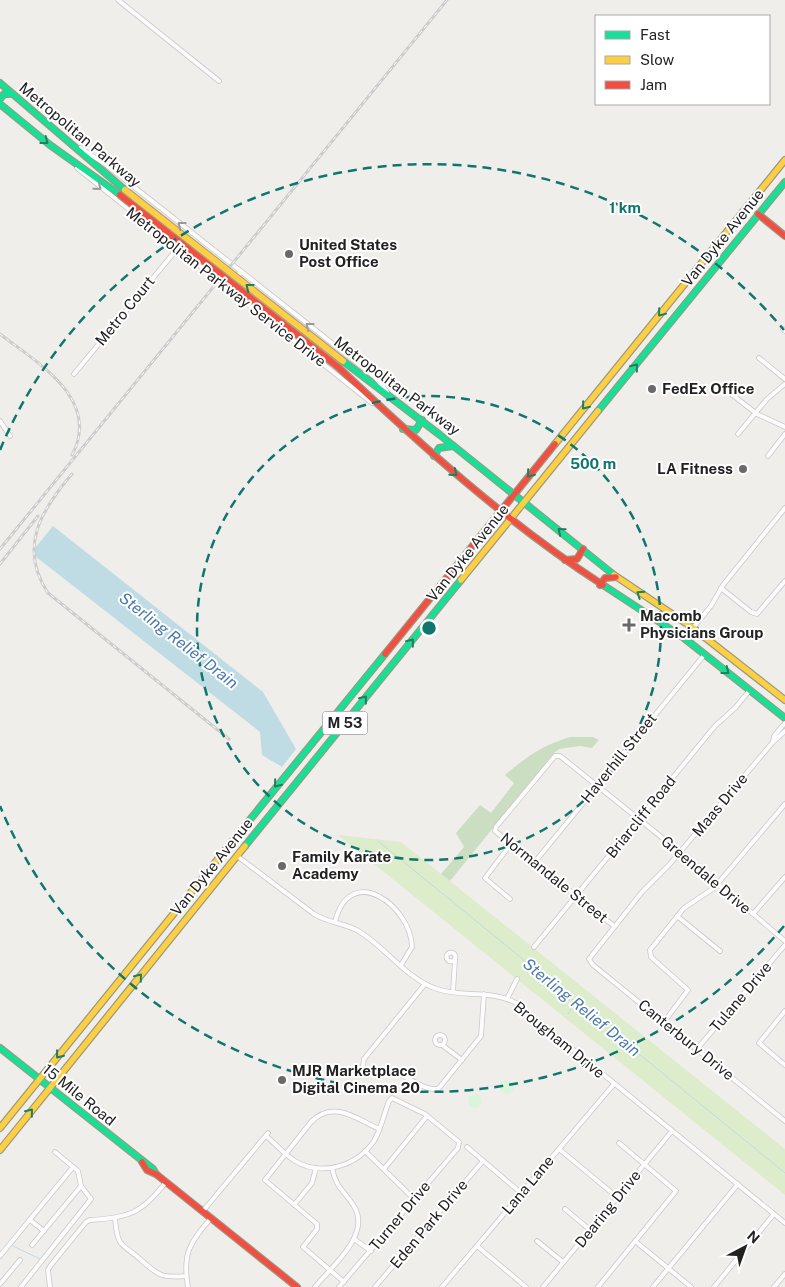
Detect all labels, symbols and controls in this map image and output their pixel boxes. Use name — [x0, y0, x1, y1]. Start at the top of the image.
legend — [595, 15, 770, 105]
text: Fast — [640, 26, 670, 43]
text: Slow — [640, 51, 675, 68]
text: Jam — [640, 76, 667, 93]
street label: Metropolitan Parkway — [16, 79, 144, 190]
one-way arrow — [39, 136, 48, 144]
one-way arrow — [93, 181, 102, 190]
street label: Van Dyke Avenue — [678, 186, 767, 290]
text: 1 km — [609, 199, 641, 216]
street label: Metropolitan Parkway Service Drive — [123, 203, 330, 370]
one-way arrow — [178, 222, 187, 231]
place label: United States Post Office — [299, 236, 397, 270]
marker: United States Post Office — [283, 248, 295, 260]
street label: Metro Court — [92, 273, 158, 349]
one-way arrow — [246, 285, 255, 293]
one-way arrow — [658, 307, 666, 316]
one-way arrow — [306, 323, 315, 331]
street label: Metropolitan Parkway — [331, 333, 464, 438]
one-way arrow — [629, 363, 638, 372]
place label: FedEx Office — [662, 380, 754, 397]
marker: FedEx Office — [646, 383, 658, 395]
one-way arrow — [583, 400, 591, 409]
text: 500 m — [570, 455, 616, 472]
place label: LA Fitness — [657, 460, 733, 477]
marker: LA Fitness — [737, 463, 749, 475]
one-way arrow — [449, 467, 458, 476]
one-way arrow — [528, 468, 536, 477]
street label: Van Dyke Avenue — [423, 501, 512, 605]
one-way arrow — [558, 529, 567, 537]
water label: Sterling Relief Drain — [116, 588, 242, 693]
one-way arrow — [637, 591, 646, 600]
place label: Macomb Physicians Group — [640, 607, 763, 641]
marker: Macomb Physicians Group — [622, 618, 636, 632]
centre of rings — [420, 619, 438, 637]
one-way arrow — [405, 639, 413, 648]
one-way arrow — [720, 665, 729, 673]
one-way arrow — [359, 696, 367, 705]
street label: Haverhill Street — [577, 709, 660, 806]
road number: M 53 — [322, 711, 368, 734]
street label: Maas Drive — [688, 770, 751, 840]
street label: Briarcliff Road — [602, 772, 679, 861]
one-way arrow — [273, 779, 282, 788]
street label: Van Dyke Avenue — [167, 815, 256, 919]
street label: Normandale Street — [497, 829, 611, 926]
street label: Greendale Drive — [658, 832, 755, 917]
place label: Family Karate Academy — [292, 848, 391, 882]
marker: Family Karate Academy — [276, 860, 288, 872]
water label: Sterling Relief Drain — [519, 954, 644, 1061]
street label: Tulane Drive — [706, 958, 775, 1035]
one-way arrow — [133, 974, 141, 983]
street label: Canterbury Drive — [635, 996, 738, 1083]
street label: Brougham Drive — [511, 998, 608, 1081]
one-way arrow — [56, 1049, 64, 1058]
street label: 15 Mile Road — [40, 1060, 119, 1129]
place label: MJR Marketplace Digital Cinema 20 — [292, 1062, 420, 1096]
marker: MJR Marketplace Digital Cinema 20 — [276, 1074, 288, 1086]
one-way arrow — [25, 1109, 33, 1118]
street label: Lana Lane — [498, 1152, 557, 1217]
street label: Dearing Drive — [571, 1167, 644, 1251]
street label: Eden Park Drive — [387, 1176, 471, 1271]
street label: Turner Drive — [366, 1178, 434, 1254]
north arrow — [720, 1222, 770, 1272]
text: N — [744, 1228, 763, 1247]

